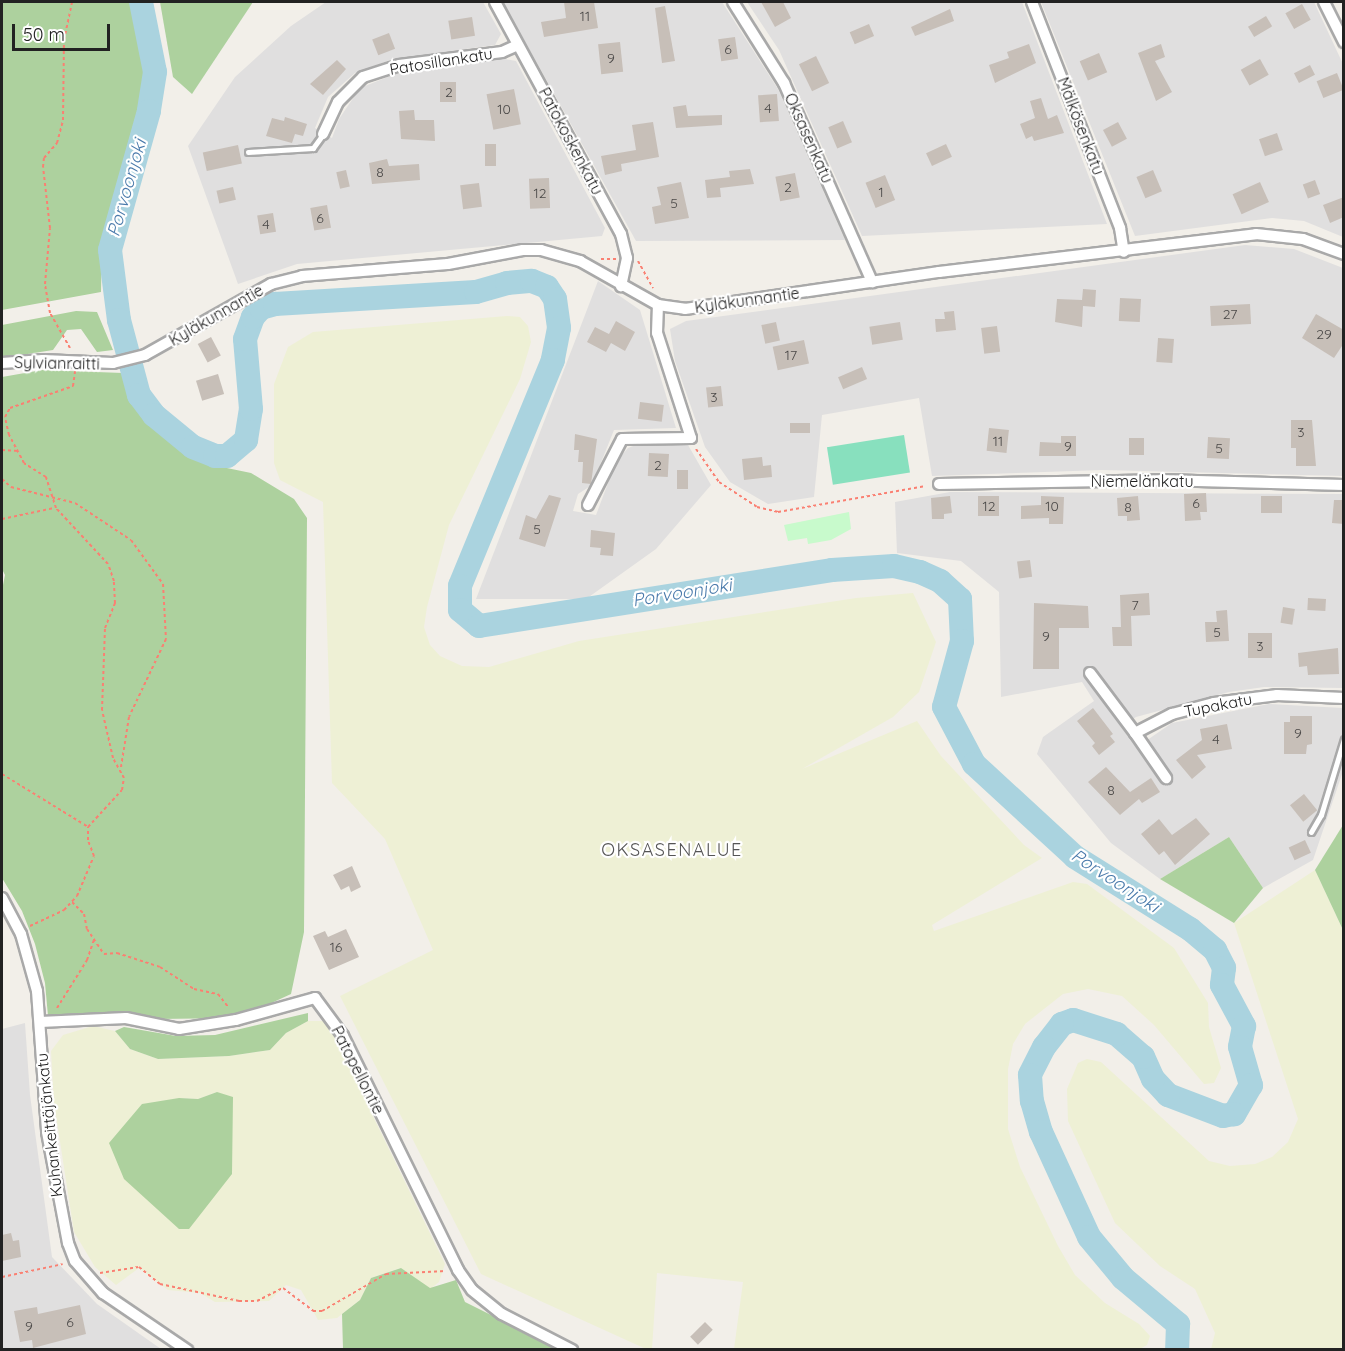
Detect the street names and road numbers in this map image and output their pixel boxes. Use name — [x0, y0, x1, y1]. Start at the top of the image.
street label: Patosillankatu — [388, 43, 494, 79]
street label: Mälkösenkatu — [1054, 74, 1108, 178]
street label: Patokoskenkatu — [535, 84, 607, 198]
street label: Oksasenkatu — [781, 90, 837, 186]
street label: Kyläkunnantie — [165, 280, 267, 350]
street label: Kyläkunnantie — [693, 283, 801, 317]
street label: Sylvianraitti — [14, 353, 100, 373]
street label: Niemelänkatu — [1090, 471, 1194, 491]
street label: Tupakatu — [1182, 689, 1254, 721]
street label: Patopellontie — [327, 1022, 389, 1118]
street label: Kuhankeittäjänkatu — [32, 1052, 66, 1198]

